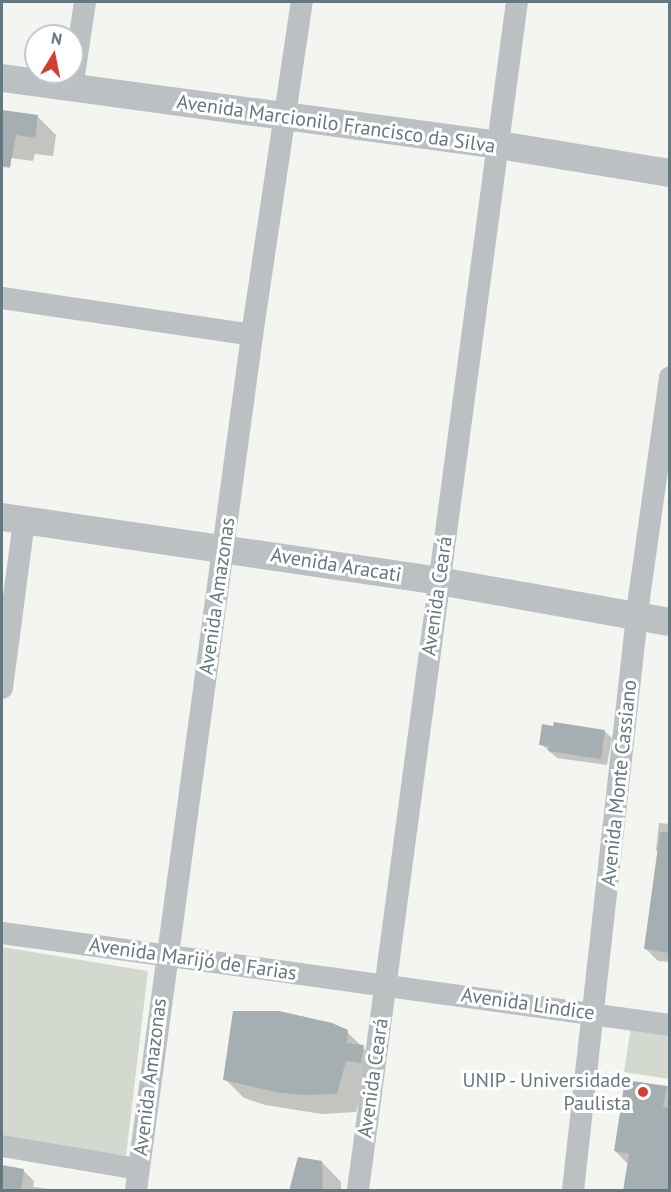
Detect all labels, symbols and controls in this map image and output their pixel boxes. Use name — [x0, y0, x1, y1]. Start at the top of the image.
north arrow — [24, 24, 84, 84]
text: N — [50, 27, 64, 49]
street label: Avenida Marcionilo Francisco da Silva — [175, 90, 497, 158]
street label: Avenida Amazonas — [194, 515, 240, 677]
street label: Avenida Ceará — [417, 535, 457, 657]
street label: Avenida Aracati — [269, 543, 403, 587]
street label: Avenida Monte Cassiano — [596, 679, 642, 887]
street label: Avenida Marijó de Farias — [88, 933, 298, 985]
street label: Avenida Lindice — [460, 983, 596, 1025]
street label: Avenida Amazonas — [128, 996, 172, 1158]
street label: Avenida Ceará — [353, 1017, 393, 1139]
place label: UNIP - Universidade Paulista — [459, 1068, 631, 1115]
marker: UNIP - Universidade Paulista — [636, 1085, 650, 1099]

